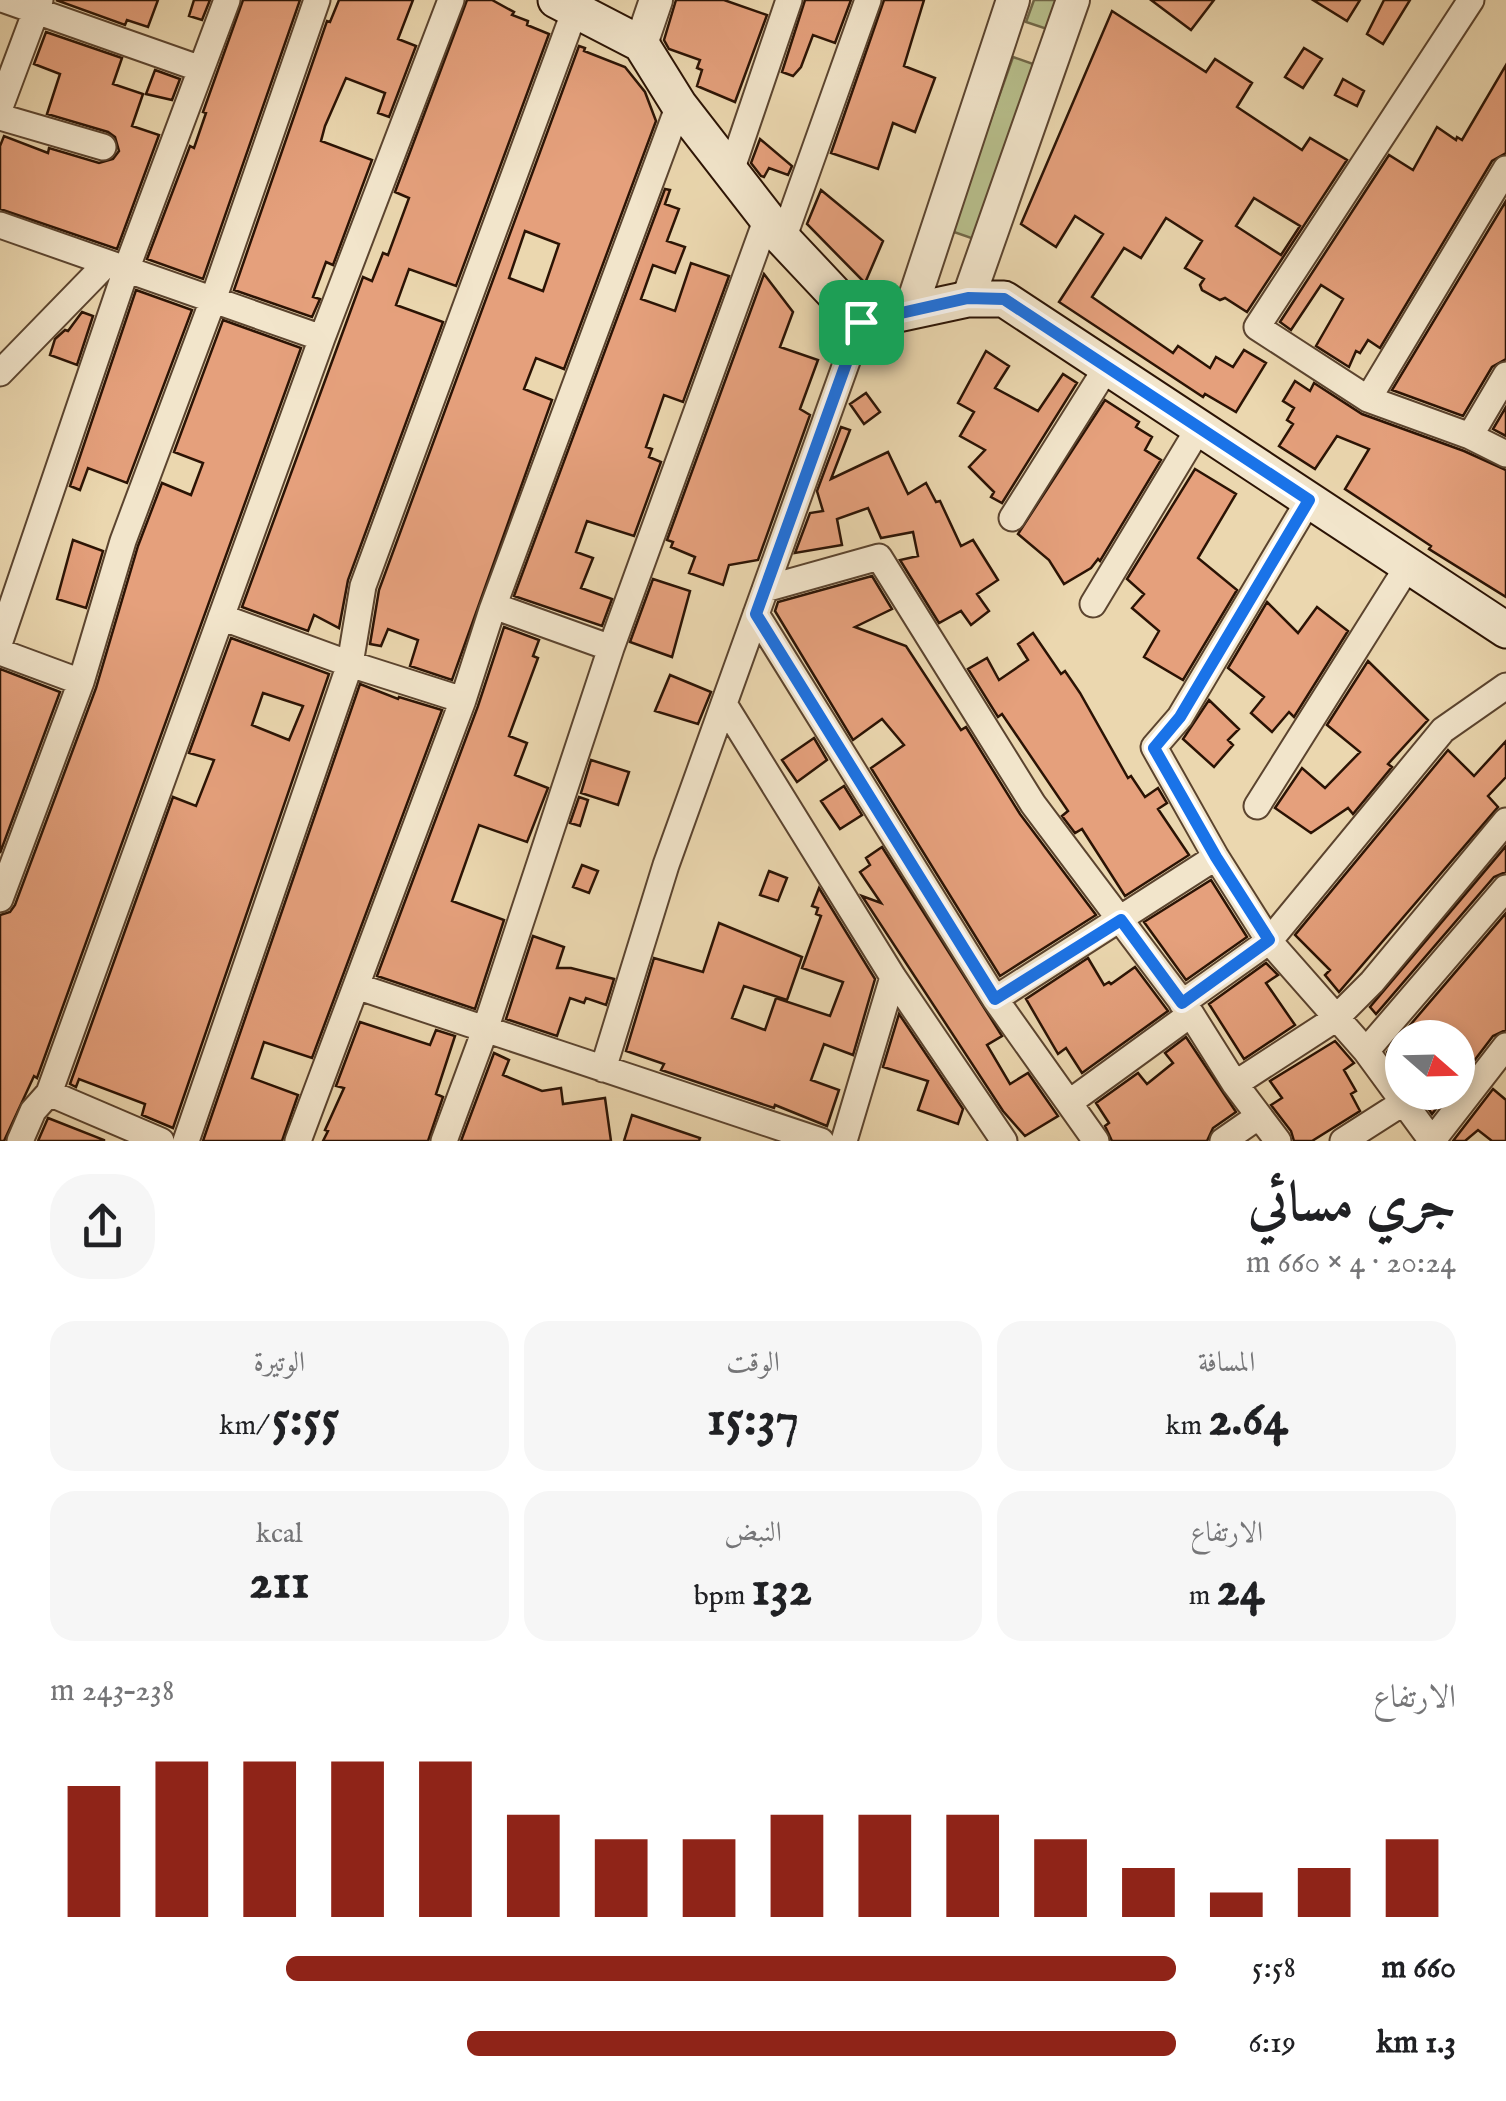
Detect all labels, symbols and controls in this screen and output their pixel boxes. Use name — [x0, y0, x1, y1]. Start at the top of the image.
pin — [819, 280, 904, 365]
icon: arrive — [834, 295, 889, 350]
north arrow — [1385, 1020, 1475, 1110]
map controls — [1385, 1020, 1475, 1110]
text: جري مسائي — [1248, 1170, 1456, 1240]
button: share — [50, 1174, 155, 1279]
text: 20:24 · 4 × 660 m — [1246, 1243, 1456, 1284]
text: الوتيرة — [254, 1346, 305, 1381]
text: الوقت — [726, 1346, 780, 1381]
text: المسافة — [1198, 1346, 1255, 1381]
text: 5:55 — [272, 1389, 339, 1452]
text: 15:37 — [707, 1389, 799, 1452]
text: 2.64 — [1208, 1389, 1288, 1452]
text: /km — [219, 1409, 272, 1444]
text: km — [1165, 1409, 1208, 1444]
text: النبض — [724, 1516, 782, 1551]
text: الارتفاع — [1190, 1516, 1263, 1551]
text: kcal — [256, 1517, 303, 1552]
text: 211 — [249, 1552, 310, 1615]
text: 132 — [752, 1559, 812, 1622]
text: 24 — [1217, 1559, 1265, 1622]
text: bpm — [694, 1579, 752, 1614]
text: m — [1189, 1579, 1217, 1614]
text: 238–243 m — [50, 1671, 175, 1712]
text: الارتفاع — [1373, 1678, 1456, 1719]
text: 5:58 — [1252, 1948, 1296, 1989]
text: 660 m — [1382, 1948, 1456, 1989]
text: 6:19 — [1248, 2023, 1296, 2064]
text: 1.3 km — [1376, 2023, 1456, 2064]

